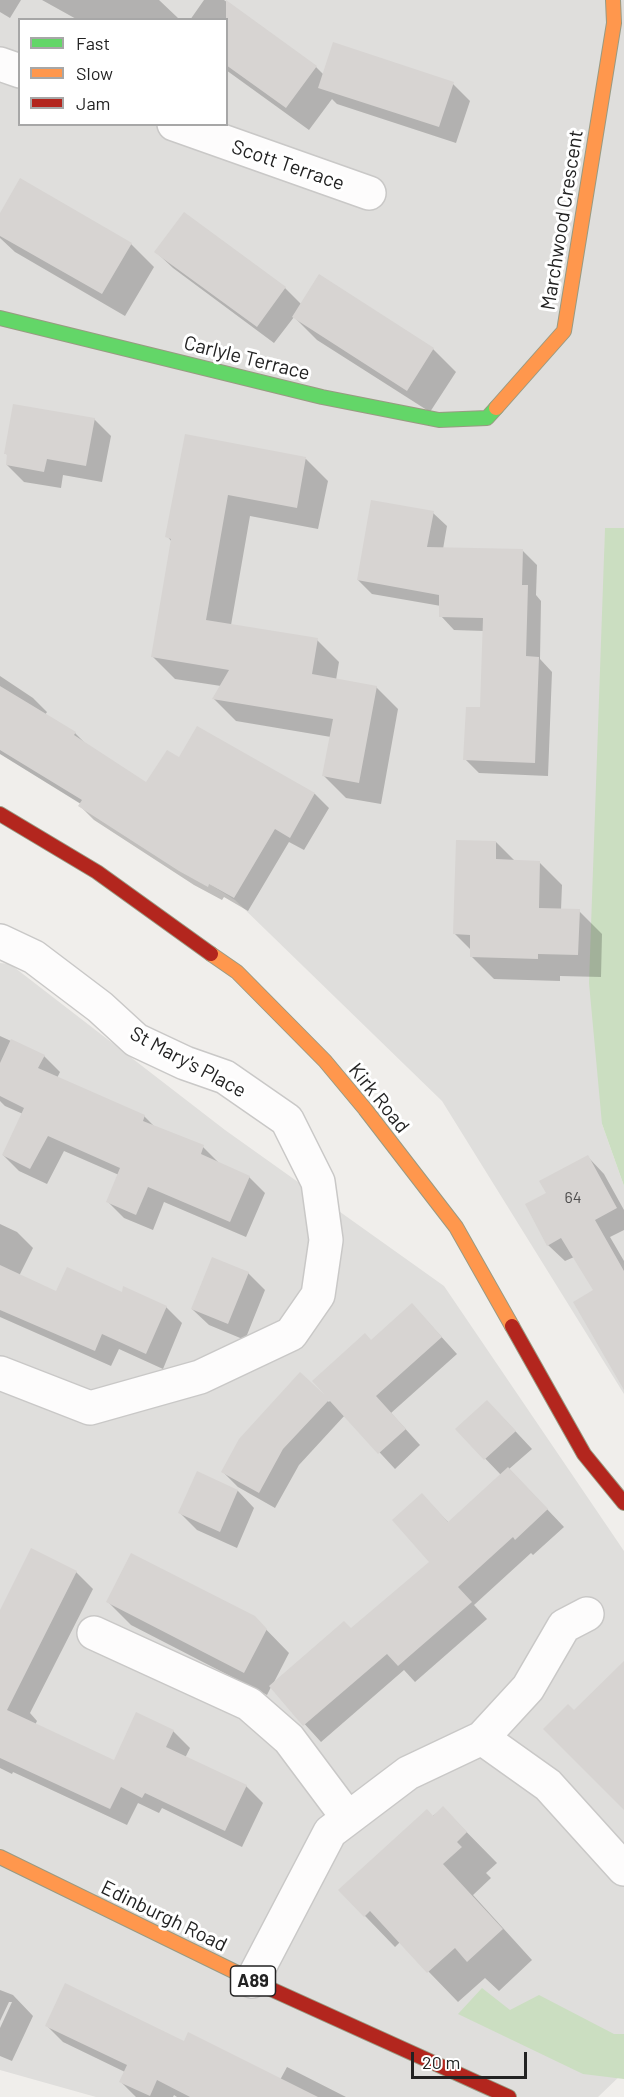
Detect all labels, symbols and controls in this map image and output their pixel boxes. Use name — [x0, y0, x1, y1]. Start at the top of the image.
legend — [18, 18, 228, 126]
text: Fast — [76, 32, 110, 54]
text: Slow — [76, 62, 113, 84]
text: Jam — [76, 92, 110, 114]
street label: Marchwood Crescent — [536, 128, 588, 312]
street label: Scott Terrace — [228, 134, 348, 196]
street label: Carlyle Terrace — [182, 331, 312, 385]
street label: St Mary's Place — [126, 1021, 250, 1103]
street label: Kirk Road — [344, 1058, 414, 1138]
house number: 64 — [564, 1188, 582, 1208]
street label: Edinburgh Road — [97, 1875, 231, 1957]
road number: A89 — [230, 1966, 276, 1996]
scale bar — [414, 2040, 530, 2078]
text: 20 m — [422, 2051, 460, 2073]

